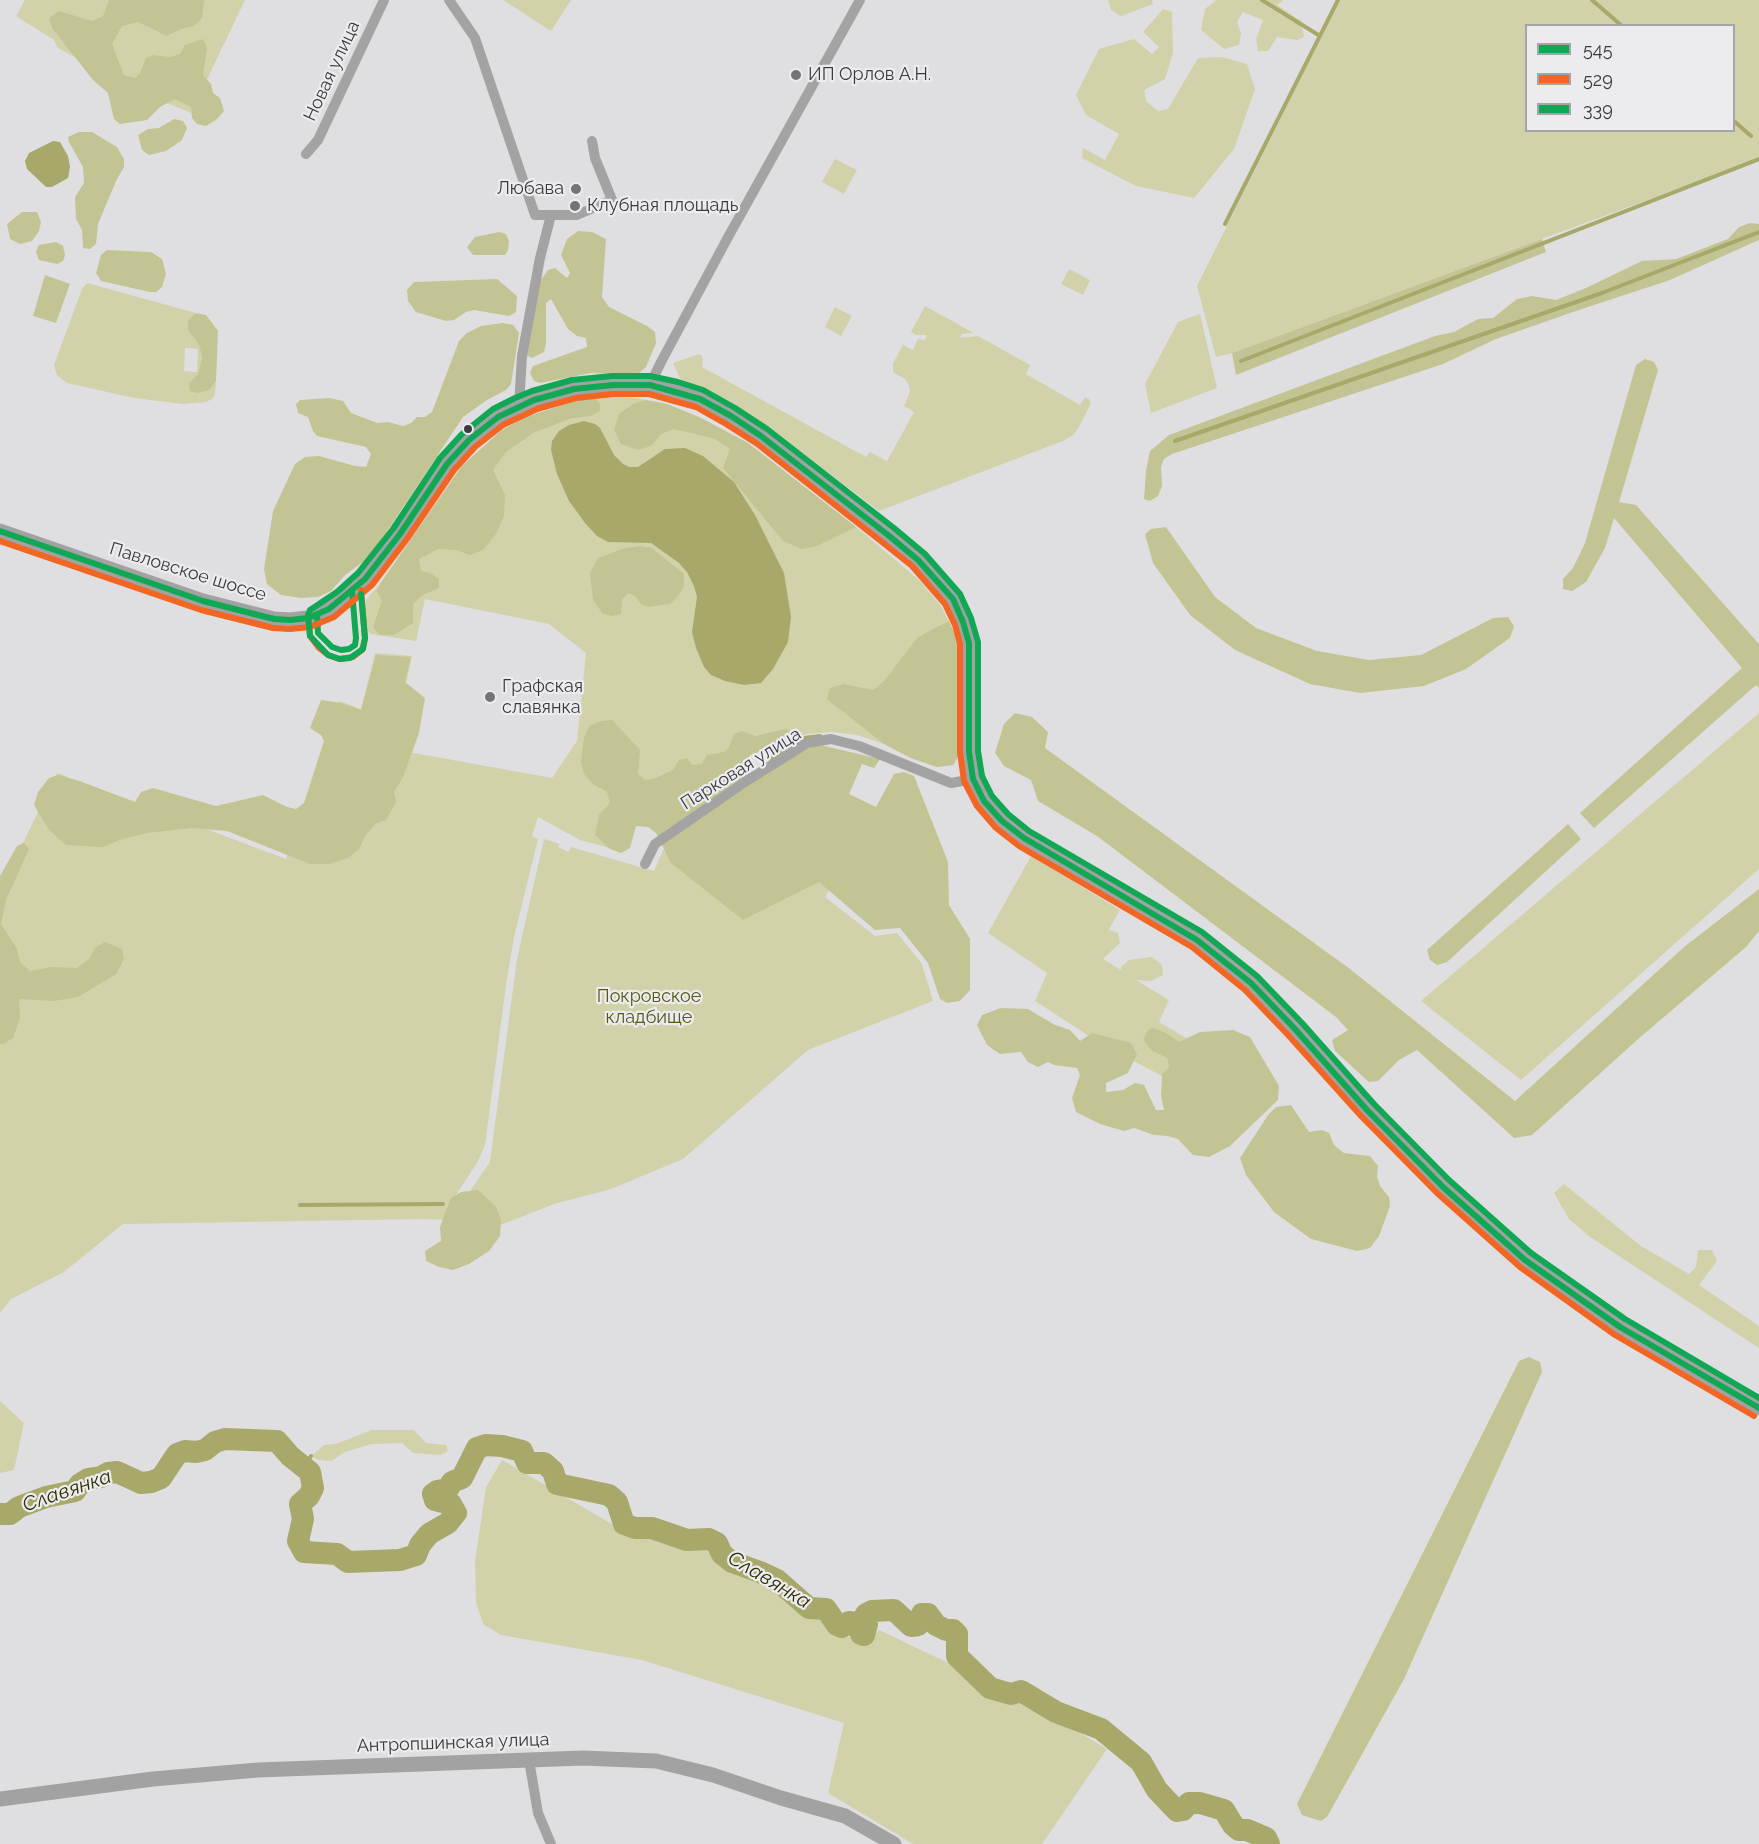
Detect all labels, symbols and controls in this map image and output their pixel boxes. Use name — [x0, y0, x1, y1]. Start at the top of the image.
street label: Новая улица — [299, 17, 365, 125]
legend — [1525, 24, 1735, 132]
text: 545 — [1583, 39, 1612, 60]
place label: ИП Орлов А.Н. — [808, 64, 931, 86]
marker: ИП Орлов А.Н. — [789, 68, 803, 82]
text: 529 — [1583, 69, 1613, 90]
text: 339 — [1583, 99, 1613, 120]
place label: Любава — [497, 178, 564, 200]
marker: Любава — [569, 182, 583, 196]
place label: Клубная площадь — [587, 195, 739, 217]
marker: Клубная площадь — [568, 199, 582, 213]
unlabelled marker — [462, 423, 474, 435]
street label: Павловское шоссе — [107, 538, 269, 606]
place label: Графская славянка — [502, 676, 583, 718]
marker: Графская славянка — [483, 690, 497, 704]
street label: Парковая улица — [677, 723, 805, 815]
park label: Покровское кладбище — [597, 986, 701, 1028]
water label: Славянка — [19, 1465, 115, 1517]
water label: Славянка — [723, 1546, 815, 1614]
street label: Антропшинская улица — [356, 1729, 550, 1757]

